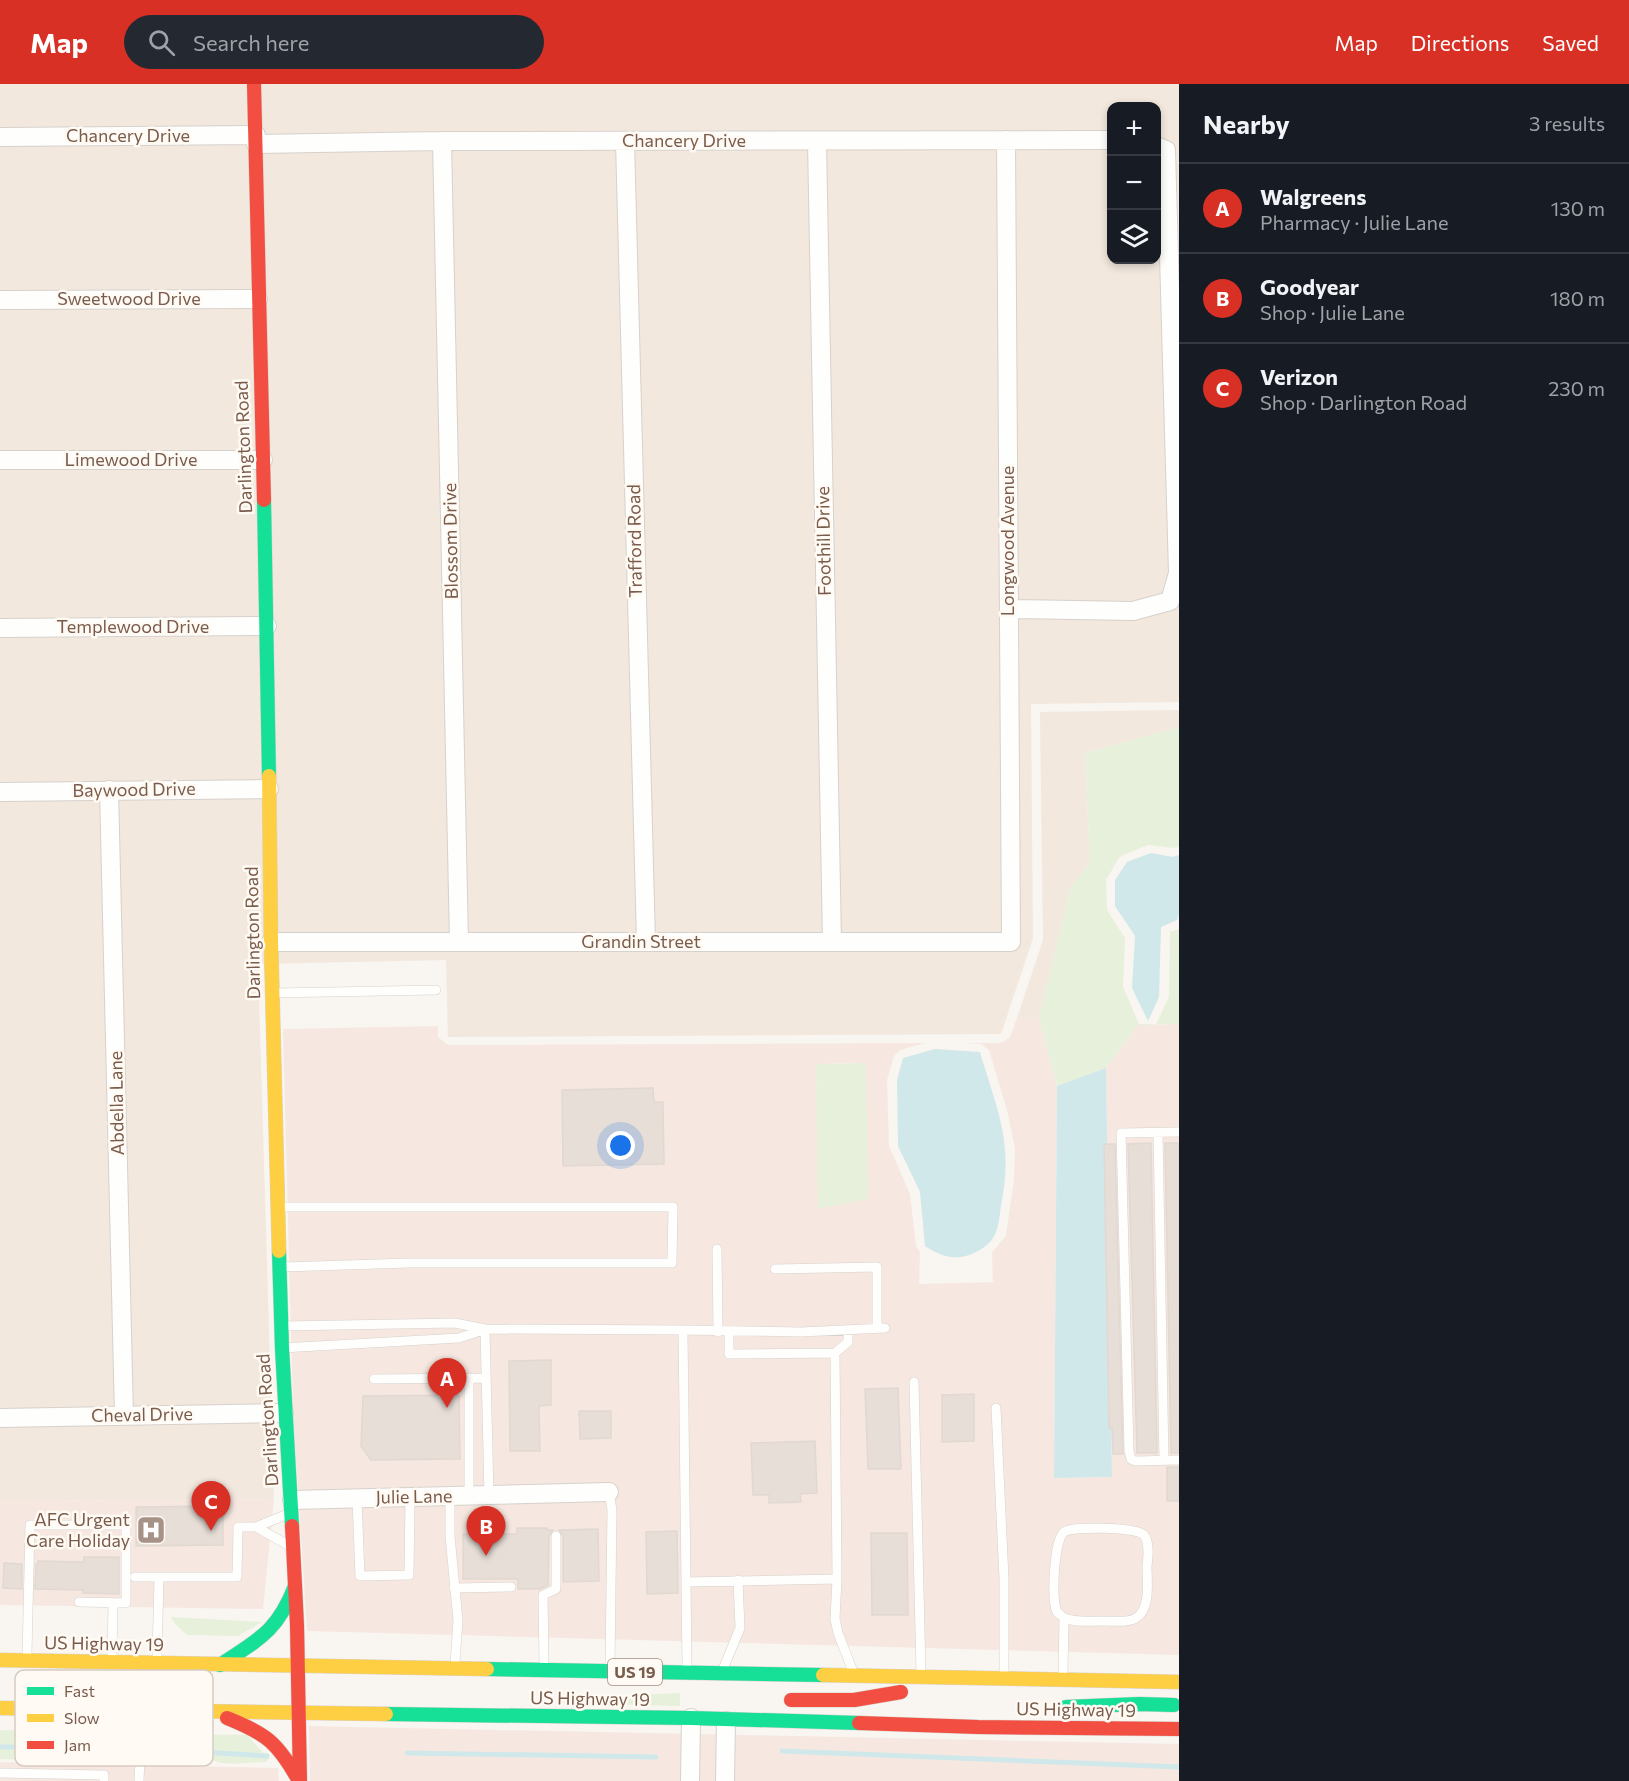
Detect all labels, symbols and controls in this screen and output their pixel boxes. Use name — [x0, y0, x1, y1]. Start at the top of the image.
search box — [124, 15, 544, 69]
text: Map — [30, 25, 88, 59]
icon: search — [145, 26, 178, 59]
text: Search here — [193, 29, 309, 56]
text: Map — [1335, 30, 1378, 55]
text: Directions — [1411, 30, 1509, 55]
text: Saved — [1542, 30, 1599, 55]
map controls — [1107, 102, 1161, 264]
button: + — [1107, 102, 1161, 156]
text: Nearby — [1203, 108, 1290, 139]
text: 3 results — [1529, 111, 1605, 135]
street label: Chancery Drive — [66, 124, 190, 146]
street label: Chancery Drive — [622, 129, 746, 151]
button: − — [1107, 156, 1161, 210]
text: Walgreens — [1260, 183, 1366, 210]
text: A — [1215, 196, 1230, 220]
text: 130 m — [1551, 196, 1605, 220]
button: layers — [1107, 210, 1161, 264]
text: Pharmacy · Julie Lane — [1260, 210, 1449, 234]
text: Goodyear — [1260, 273, 1359, 300]
text: B — [1216, 286, 1229, 310]
text: 180 m — [1550, 286, 1605, 310]
street label: Sweetwood Drive — [57, 287, 201, 309]
text: Shop · Julie Lane — [1260, 300, 1405, 324]
text: Verizon — [1260, 363, 1338, 390]
text: C — [1216, 376, 1229, 400]
text: 230 m — [1548, 376, 1605, 400]
street label: Darlington Road — [230, 380, 256, 514]
text: Shop · Darlington Road — [1260, 390, 1467, 414]
street label: Limewood Drive — [65, 448, 197, 470]
street label: Longwood Avenue — [996, 466, 1018, 616]
street label: Blossom Drive — [438, 483, 462, 599]
street label: Trafford Road — [622, 484, 646, 598]
street label: Foothill Drive — [811, 486, 835, 596]
street label: Templewood Drive — [57, 615, 209, 637]
street label: Baywood Drive — [72, 777, 196, 801]
street label: Darlington Road — [240, 866, 264, 1000]
street label: Grandin Street — [581, 930, 701, 952]
street label: Abdella Lane — [104, 1051, 128, 1155]
your location — [606, 1131, 635, 1160]
street label: Darlington Road — [251, 1353, 283, 1487]
pin: A — [428, 1358, 466, 1408]
street label: Cheval Drive — [91, 1402, 193, 1426]
pin: C — [192, 1482, 230, 1531]
street label: Julie Lane — [375, 1484, 453, 1508]
pin: B — [466, 1506, 506, 1556]
place label: AFC Urgent Care Holiday — [26, 1508, 130, 1551]
hospital icon: AFC Urgent Care Holiday — [135, 1514, 167, 1546]
street label: US Highway 19 — [44, 1631, 164, 1655]
road number: US 19 — [608, 1659, 662, 1685]
legend — [15, 1670, 213, 1766]
text: Fast — [64, 1681, 95, 1700]
street label: US Highway 19 — [530, 1686, 650, 1710]
street label: US Highway 19 — [1016, 1697, 1136, 1721]
text: Slow — [64, 1708, 100, 1727]
text: Jam — [64, 1735, 91, 1754]

